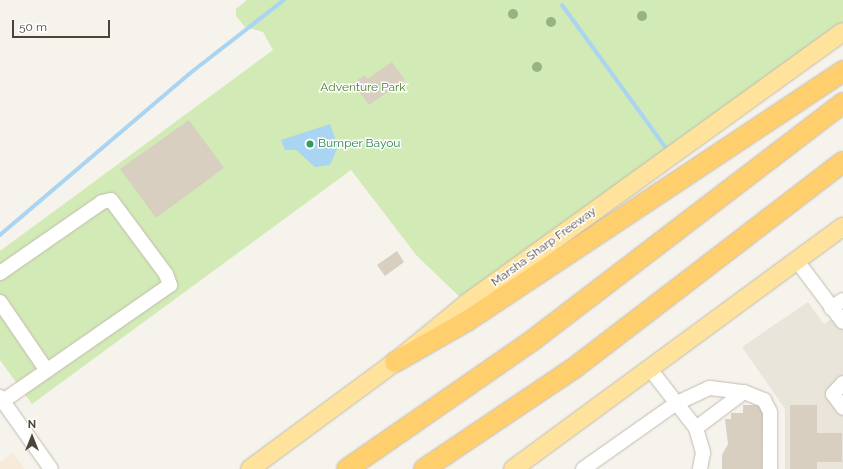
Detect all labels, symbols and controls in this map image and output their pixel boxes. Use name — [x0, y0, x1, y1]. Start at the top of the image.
scale bar — [14, 12, 112, 38]
text: 50 m — [19, 20, 47, 34]
park label: Adventure Park — [320, 81, 406, 95]
place label: Bumper Bayou — [318, 137, 401, 151]
marker: Bumper Bayou — [305, 139, 315, 149]
street label: Marsha Sharp Freeway — [489, 204, 599, 290]
north arrow — [12, 417, 52, 457]
text: N — [28, 418, 36, 431]

